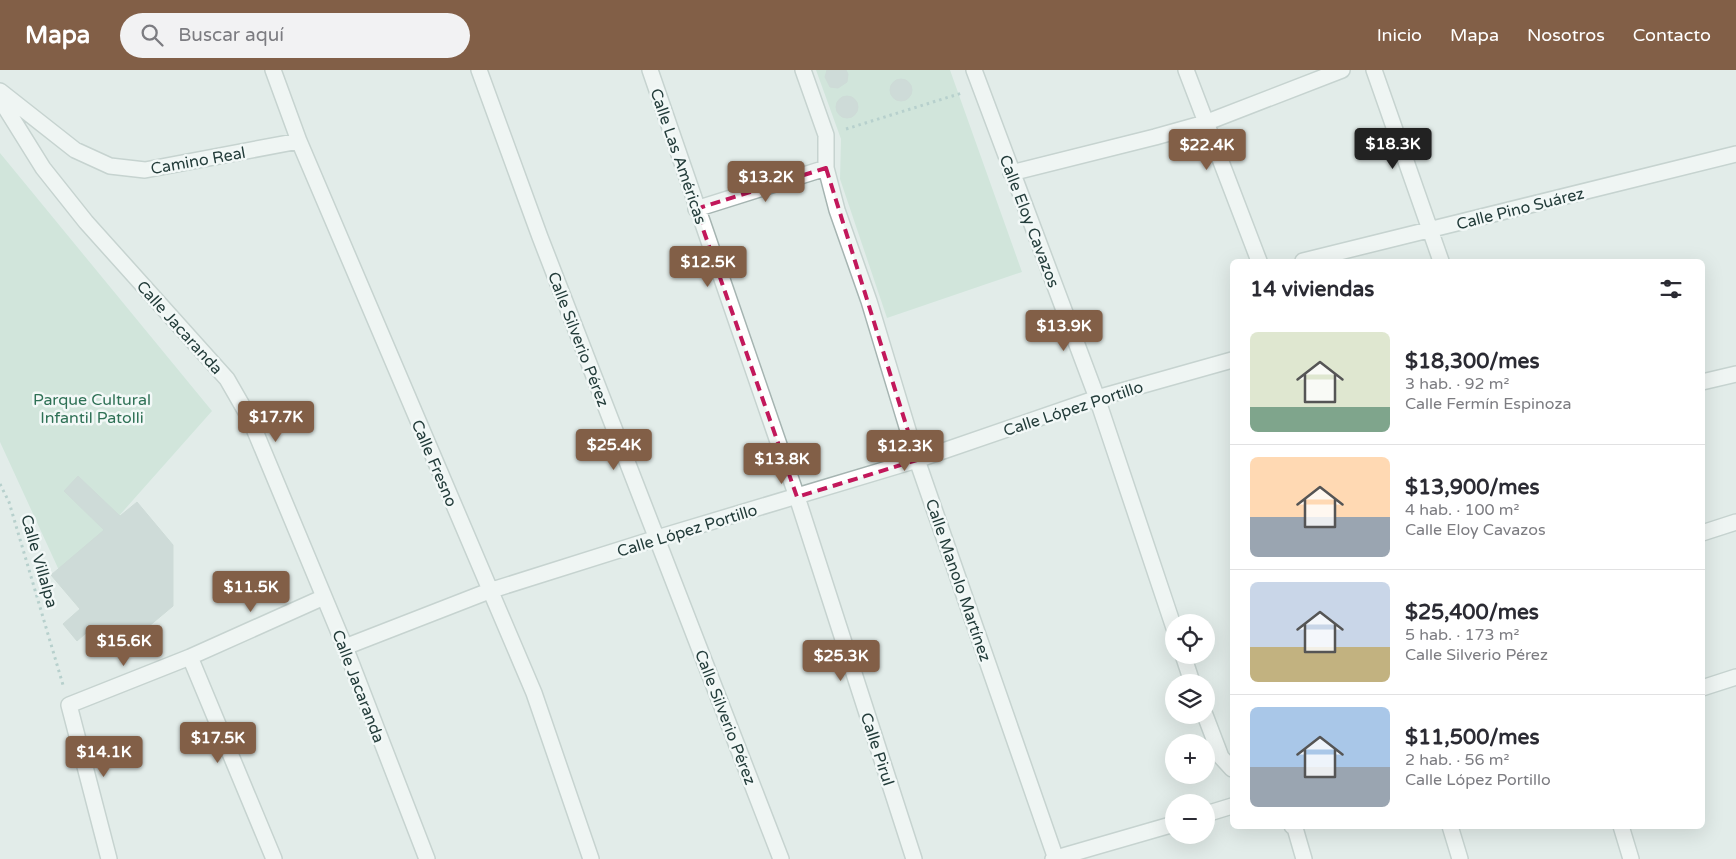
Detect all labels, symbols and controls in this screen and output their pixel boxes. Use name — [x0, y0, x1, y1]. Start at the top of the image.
search box — [120, 13, 470, 58]
text: Mapa — [25, 21, 90, 50]
icon: search — [138, 21, 166, 49]
text: Buscar aquí — [178, 24, 284, 46]
text: Inicio — [1377, 24, 1422, 46]
text: Mapa — [1450, 24, 1499, 46]
text: Nosotros — [1527, 24, 1605, 46]
text: Contacto — [1633, 24, 1711, 46]
street label: Calle Las Américas — [645, 86, 711, 227]
pin: $22.4K — [1166, 128, 1248, 171]
pin: $18.3K — [1352, 128, 1434, 170]
text: $18.3K — [1366, 134, 1420, 154]
text: $22.4K — [1180, 135, 1234, 155]
street label: Camino Real — [149, 143, 247, 179]
street label: Calle Eloy Cavazos — [995, 152, 1064, 291]
pin: $13.2K — [725, 160, 807, 203]
text: $13.2K — [739, 167, 793, 187]
street label: Calle Pino Suárez — [1454, 183, 1586, 235]
pin: $12.5K — [667, 246, 749, 288]
text: $12.5K — [681, 252, 735, 272]
street label: Calle Silverio Pérez — [543, 269, 613, 410]
icon: filters — [1657, 275, 1685, 303]
street label: Calle Jacaranda — [132, 277, 227, 379]
text: 14 viviendas — [1250, 277, 1374, 302]
pin: $13.9K — [1023, 310, 1105, 352]
text: $13.9K — [1037, 316, 1091, 336]
text: $18,300/mes — [1405, 349, 1540, 374]
icon: home — [1290, 352, 1350, 412]
text: 3 hab. · 92 m² — [1405, 374, 1509, 394]
street label: Calle López Portillo — [1001, 377, 1146, 441]
park label: Parque Cultural Infantil Patolli — [33, 390, 151, 428]
text: Calle Fermín Espinoza — [1405, 394, 1571, 414]
pin: $17.7K — [235, 400, 317, 443]
text: $17.7K — [249, 407, 303, 427]
street label: Calle Fresno — [407, 417, 461, 510]
pin: $25.4K — [573, 428, 655, 471]
pin: $12.3K — [864, 430, 946, 472]
text: $25.4K — [587, 435, 641, 455]
text: $12.3K — [878, 436, 932, 456]
pin: $13.8K — [741, 442, 823, 485]
text: $13.8K — [755, 449, 809, 469]
text: $13,900/mes — [1405, 475, 1540, 500]
icon: home — [1290, 477, 1350, 537]
street label: Calle Manolo Martínez — [921, 496, 995, 664]
street label: Calle López Portillo — [615, 500, 760, 562]
text: 4 hab. · 100 m² — [1405, 500, 1519, 520]
street label: Calle Villalpa — [16, 512, 62, 610]
text: Calle Eloy Cavazos — [1405, 520, 1546, 540]
pin: $11.5K — [210, 570, 292, 613]
text: $11.5K — [224, 577, 278, 597]
text: $25,400/mes — [1405, 600, 1539, 625]
icon: home — [1290, 602, 1350, 662]
map controls — [1165, 614, 1215, 844]
button: locate — [1165, 614, 1215, 664]
pin: $15.6K — [83, 624, 165, 667]
text: 5 hab. · 173 m² — [1405, 625, 1519, 645]
street label: Calle Jacaranda — [327, 627, 389, 746]
text: $15.6K — [97, 631, 151, 651]
pin: $25.3K — [800, 640, 882, 682]
text: Calle Silverio Pérez — [1405, 645, 1548, 665]
text: $25.3K — [814, 646, 868, 666]
street label: Calle Silverio Pérez — [690, 647, 760, 788]
button: layers — [1165, 674, 1215, 724]
street label: Calle Pirul — [856, 710, 898, 788]
pin: $17.5K — [177, 722, 259, 764]
text: $11,500/mes — [1405, 725, 1540, 750]
icon: home — [1290, 727, 1350, 787]
text: $17.5K — [191, 728, 245, 748]
button: + — [1165, 734, 1215, 784]
pin: $14.1K — [63, 736, 145, 778]
text: $14.1K — [77, 742, 131, 762]
text: 2 hab. · 56 m² — [1405, 750, 1509, 770]
text: Calle López Portillo — [1405, 770, 1551, 790]
button: − — [1165, 794, 1215, 844]

